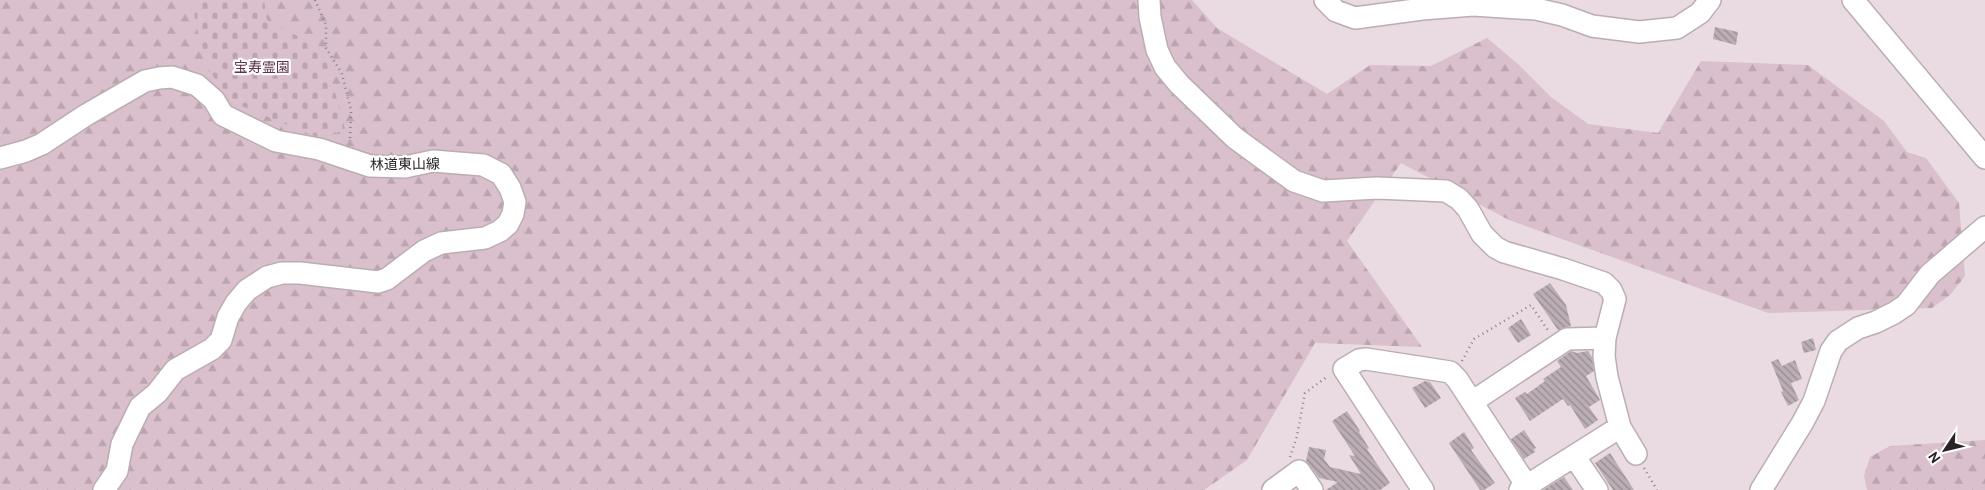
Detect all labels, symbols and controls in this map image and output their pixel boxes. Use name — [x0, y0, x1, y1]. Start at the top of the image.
park label: 宝寿霊園 — [234, 60, 290, 77]
street label: 林道東山線 — [370, 156, 440, 175]
north arrow — [1920, 425, 1970, 475]
text: N — [1926, 448, 1945, 466]

